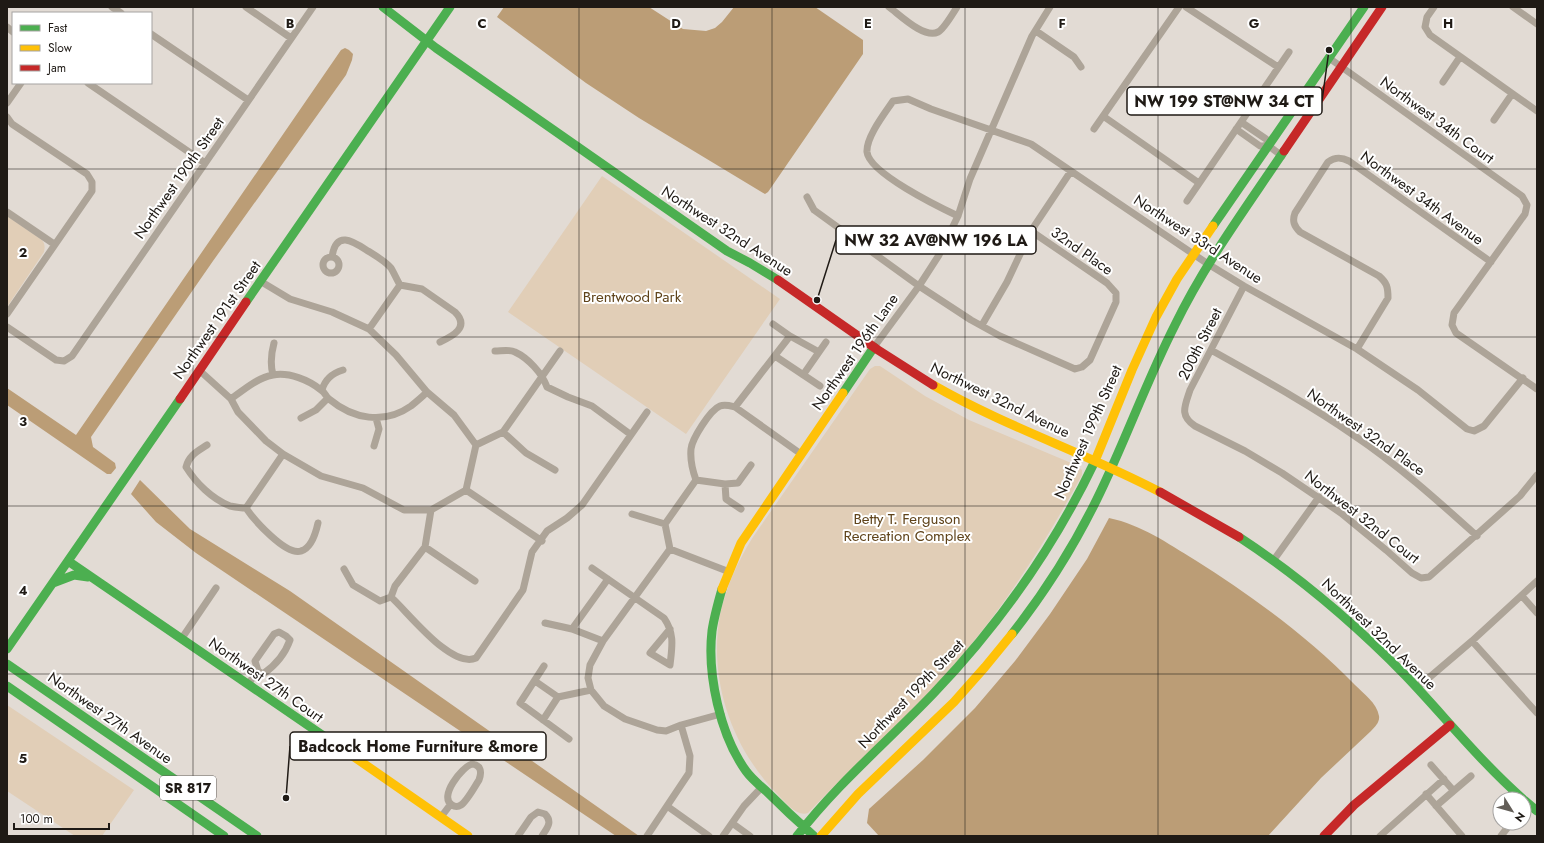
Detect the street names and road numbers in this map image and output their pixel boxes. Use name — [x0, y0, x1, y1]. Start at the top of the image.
street label: Northwest 34th Court — [1375, 71, 1499, 169]
street label: Northwest 190th Street — [129, 112, 230, 243]
street label: Northwest 34th Avenue — [1356, 146, 1488, 251]
street label: Northwest 32nd Avenue — [657, 180, 797, 282]
street label: Northwest 33rd Avenue — [1129, 189, 1267, 289]
street label: 32nd Place — [1046, 222, 1118, 281]
street label: Northwest 191st Street — [168, 256, 266, 384]
street label: Northwest 196th Lane — [806, 289, 904, 415]
street label: 200th Street — [1172, 304, 1228, 384]
street label: Northwest 32nd Avenue — [927, 357, 1074, 443]
street label: Northwest 199th Street — [1049, 361, 1127, 502]
street label: Northwest 32nd Place — [1302, 383, 1430, 481]
street label: Northwest 32nd Court — [1300, 465, 1425, 569]
street label: Northwest 32nd Avenue — [1316, 573, 1442, 695]
street label: Northwest 27th Court — [204, 632, 328, 728]
street label: Northwest 199th Street — [853, 634, 969, 753]
street label: Northwest 27th Avenue — [43, 667, 177, 769]
road number: SR 817 — [160, 776, 216, 800]

